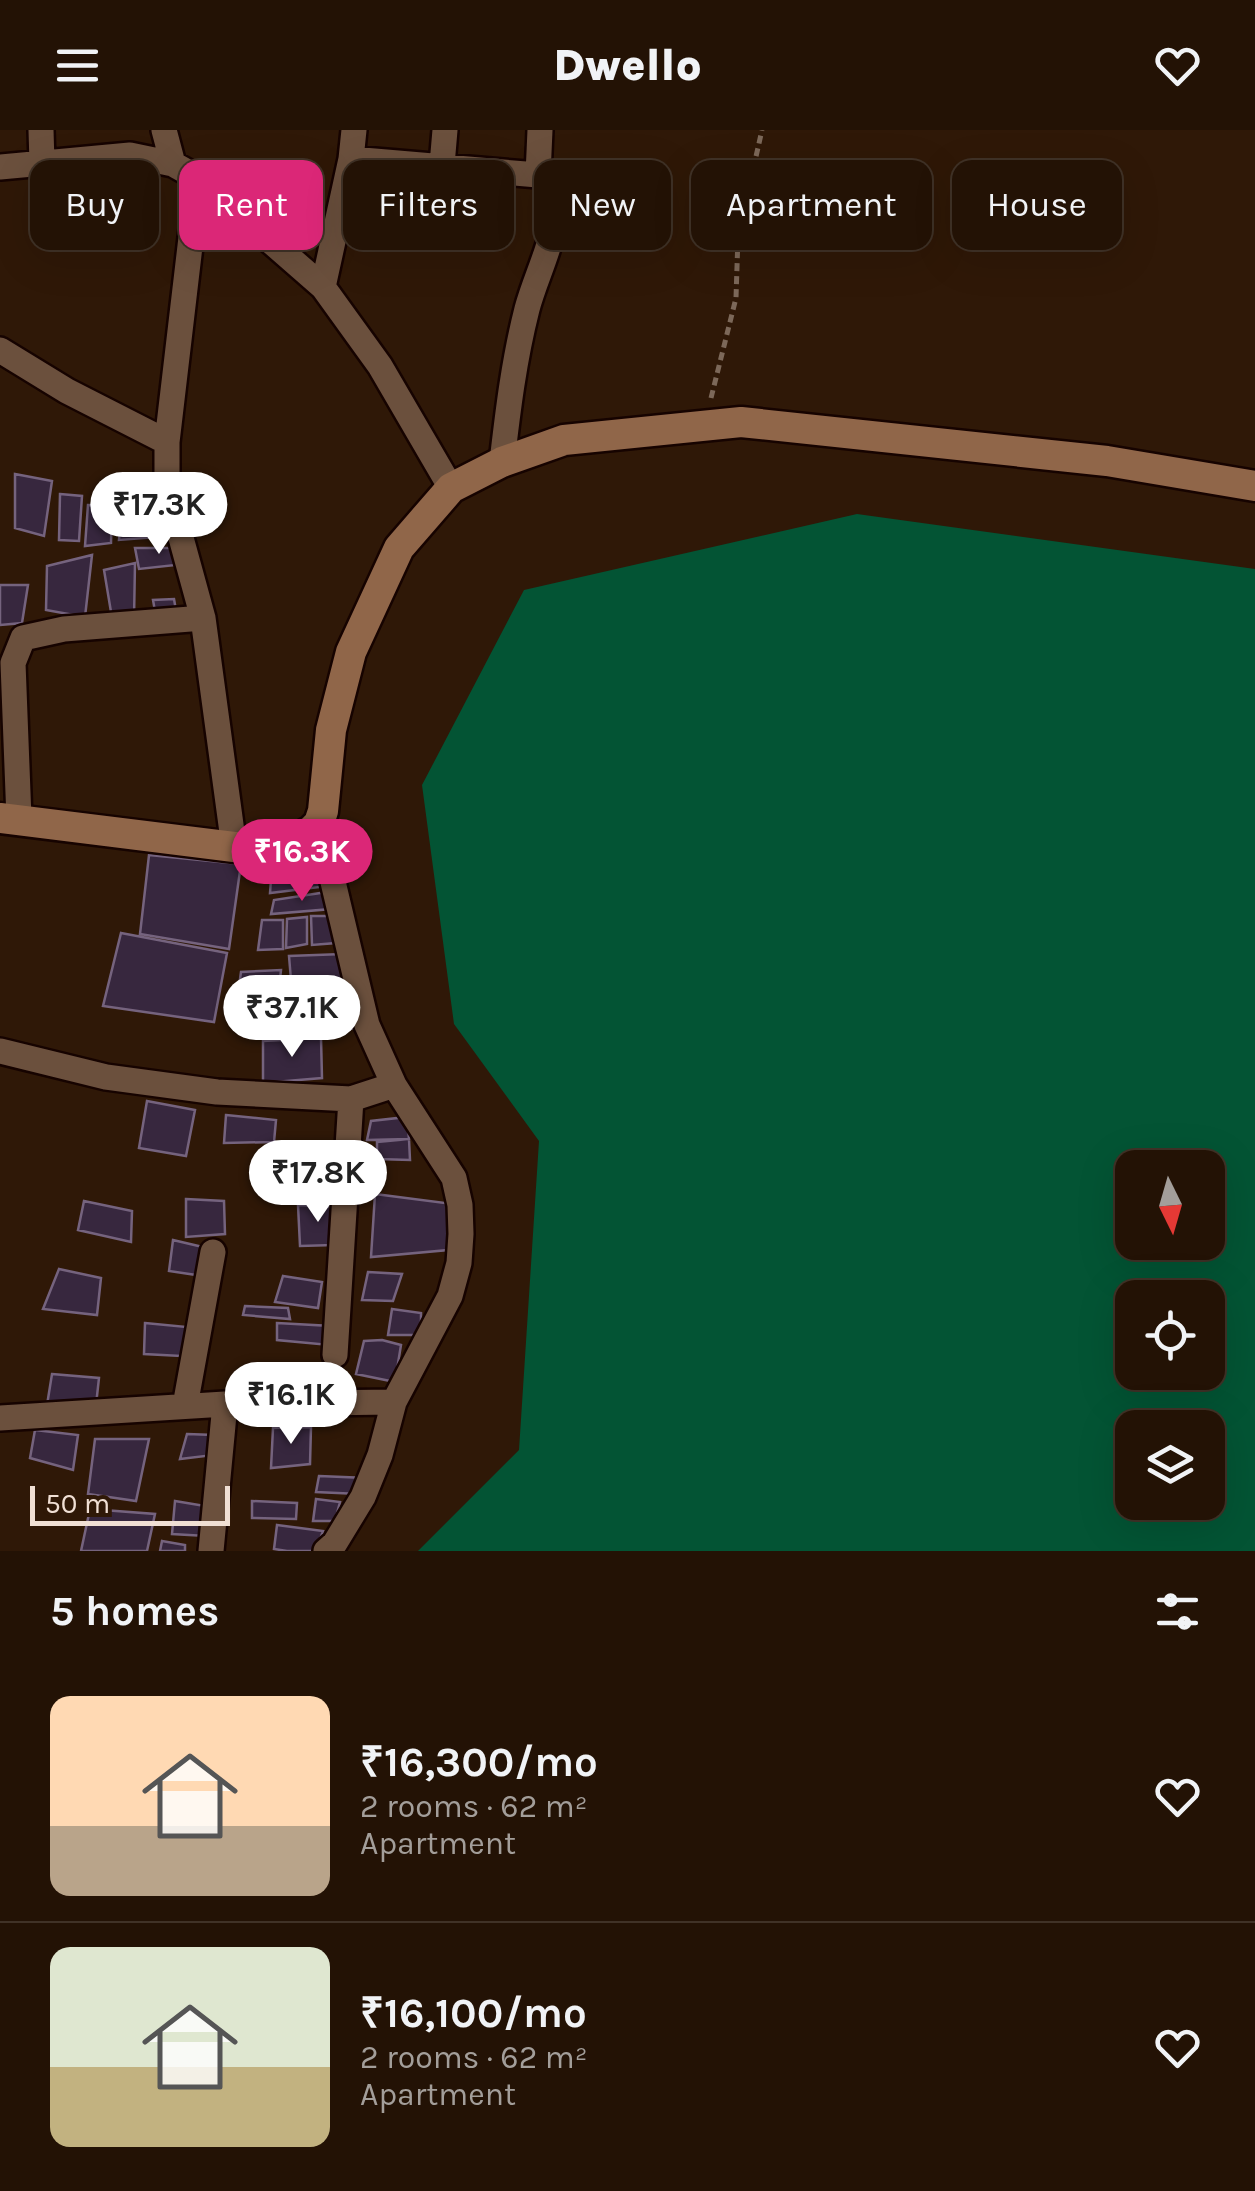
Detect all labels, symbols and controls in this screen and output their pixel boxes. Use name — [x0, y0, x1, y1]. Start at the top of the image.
icon: menu — [50, 38, 105, 93]
icon: heart — [1150, 38, 1205, 93]
text: Dwello — [553, 39, 702, 91]
chip: Buy — [30, 160, 159, 250]
chip: Rent — [179, 160, 323, 250]
chip: Filters — [343, 160, 514, 250]
chip: New — [534, 160, 671, 250]
chip: Apartment — [691, 160, 932, 250]
chip: House — [952, 160, 1122, 250]
pin: ₹17.3K — [78, 472, 240, 557]
text: ₹17.3K — [112, 486, 206, 523]
pin: ₹16.3K — [221, 819, 383, 904]
text: ₹16.3K — [254, 833, 350, 870]
pin: ₹37.1K — [211, 975, 373, 1060]
text: ₹37.1K — [245, 989, 339, 1026]
pin: ₹17.8K — [237, 1140, 399, 1225]
north arrow — [1115, 1150, 1225, 1260]
map controls — [1115, 1150, 1225, 1520]
text: ₹17.8K — [271, 1154, 365, 1191]
button: locate — [1115, 1280, 1225, 1390]
pin: ₹16.1K — [210, 1362, 372, 1447]
text: ₹16.1K — [247, 1376, 335, 1413]
button: layers — [1115, 1410, 1225, 1520]
scale bar — [30, 1481, 230, 1526]
text: 50 m — [45, 1487, 110, 1520]
icon: filters — [1150, 1584, 1205, 1639]
text: 5 homes — [50, 1586, 219, 1636]
icon: home — [130, 1736, 250, 1856]
text: ₹16,300/mo — [360, 1737, 598, 1787]
icon: heart — [1150, 1769, 1205, 1824]
text: 2 rooms · 62 m² — [360, 1788, 588, 1825]
text: Apartment — [360, 1825, 516, 1862]
icon: home — [130, 1987, 250, 2107]
text: ₹16,100/mo — [360, 1988, 587, 2038]
icon: heart — [1150, 2020, 1205, 2075]
text: 2 rooms · 62 m² — [360, 2039, 588, 2076]
text: Apartment — [360, 2076, 516, 2113]

